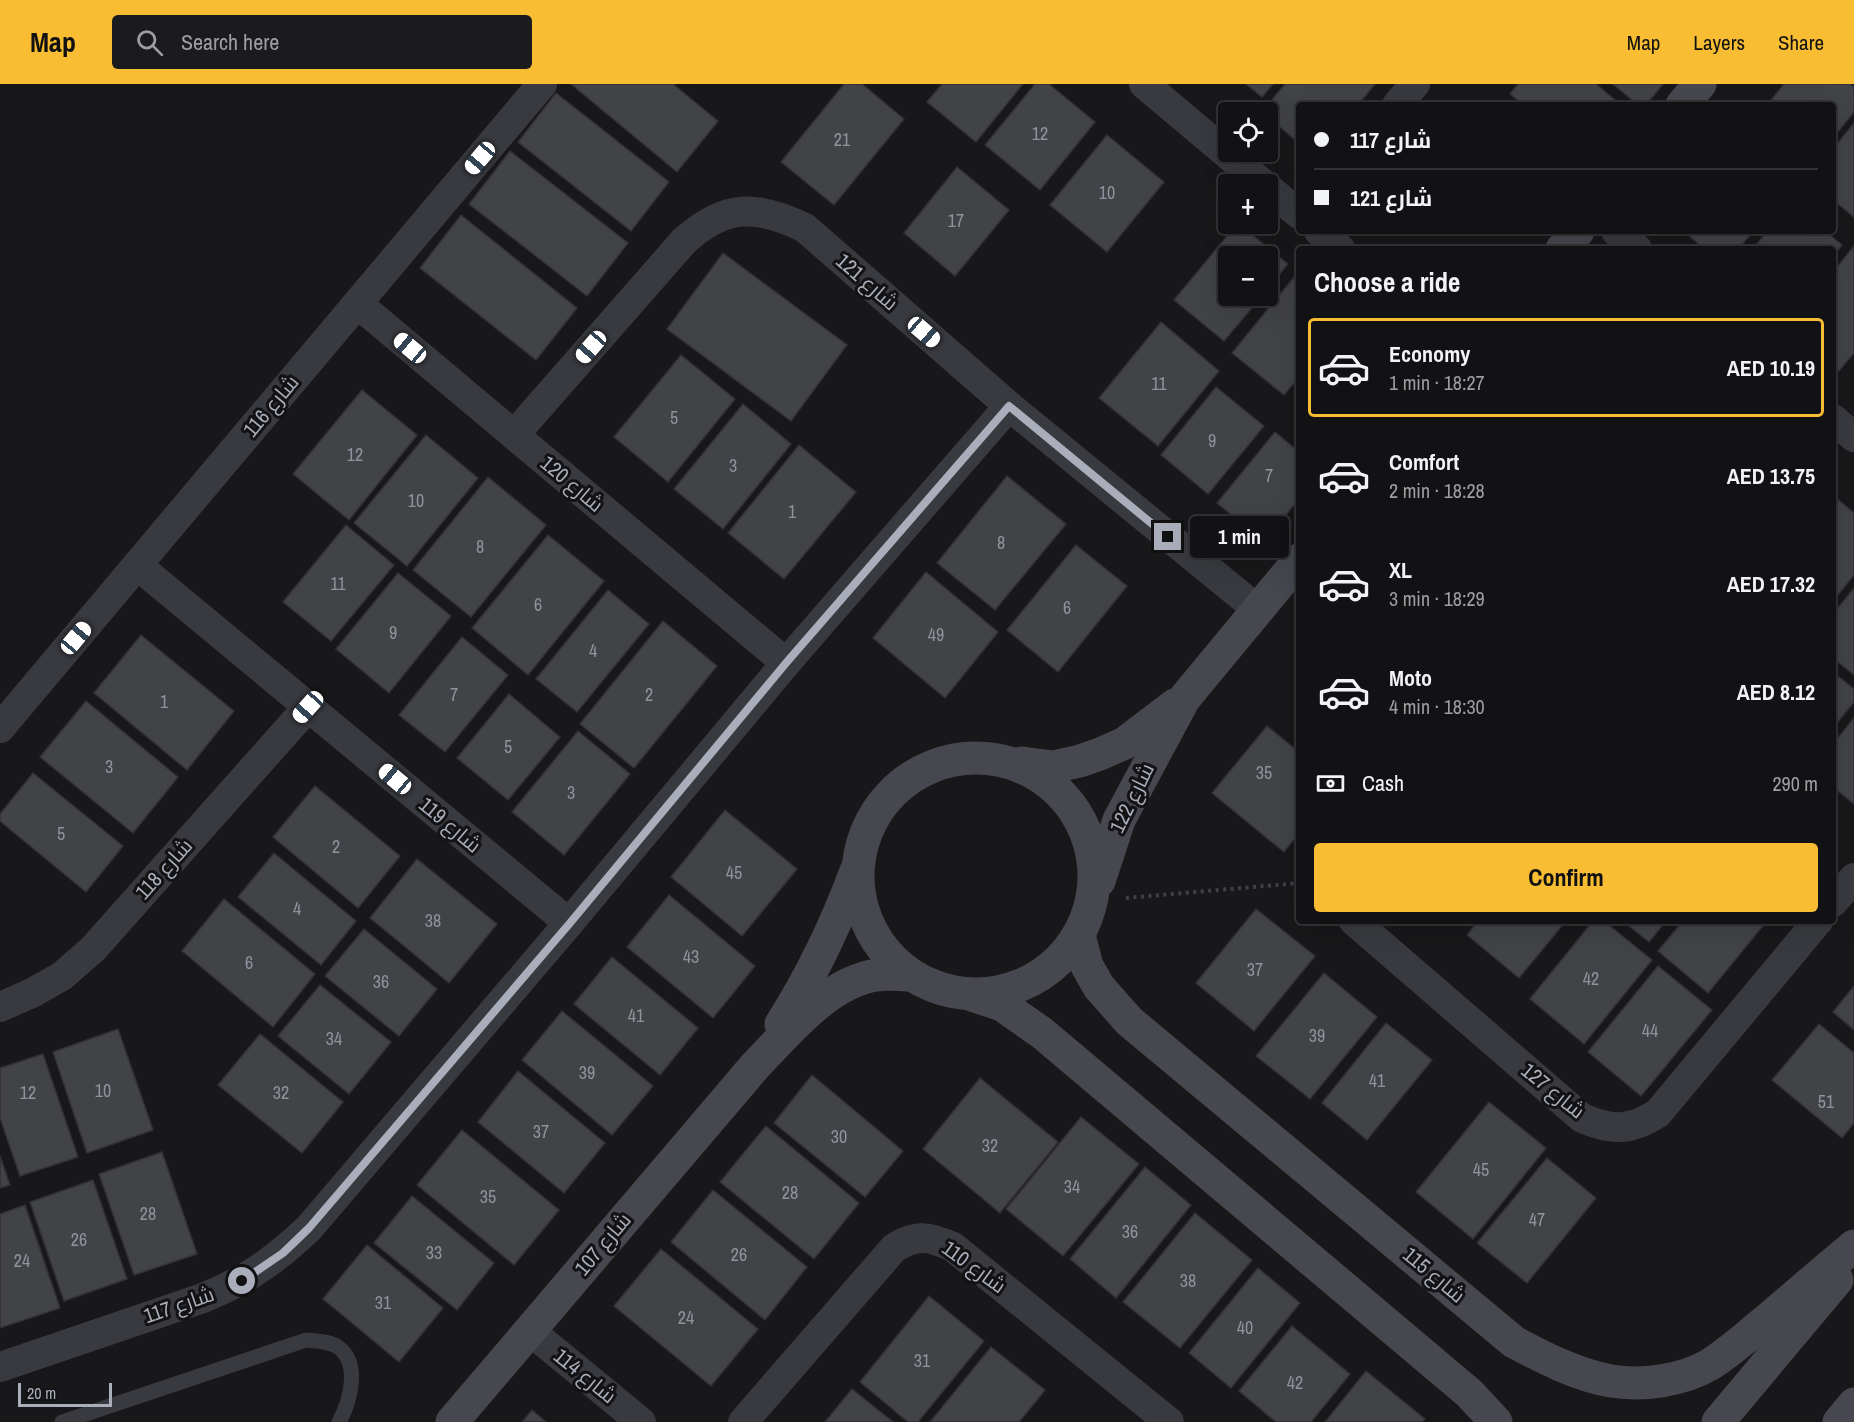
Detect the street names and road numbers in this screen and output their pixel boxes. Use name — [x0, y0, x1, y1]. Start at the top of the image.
street label: شارع 121 — [830, 246, 905, 317]
street label: شارع 116 — [236, 368, 305, 443]
street label: شارع 120 — [535, 449, 610, 519]
street label: شارع 122 — [1102, 758, 1161, 837]
street label: شارع 119 — [413, 790, 488, 859]
street label: شارع 118 — [128, 832, 199, 905]
street label: شارع 127 — [1515, 1056, 1591, 1125]
street label: شارع 107 — [568, 1206, 638, 1281]
street label: شارع 110 — [936, 1233, 1012, 1300]
street label: شارع 115 — [1397, 1240, 1472, 1309]
street label: شارع 117 — [140, 1279, 218, 1330]
street label: شارع 114 — [548, 1341, 623, 1410]

